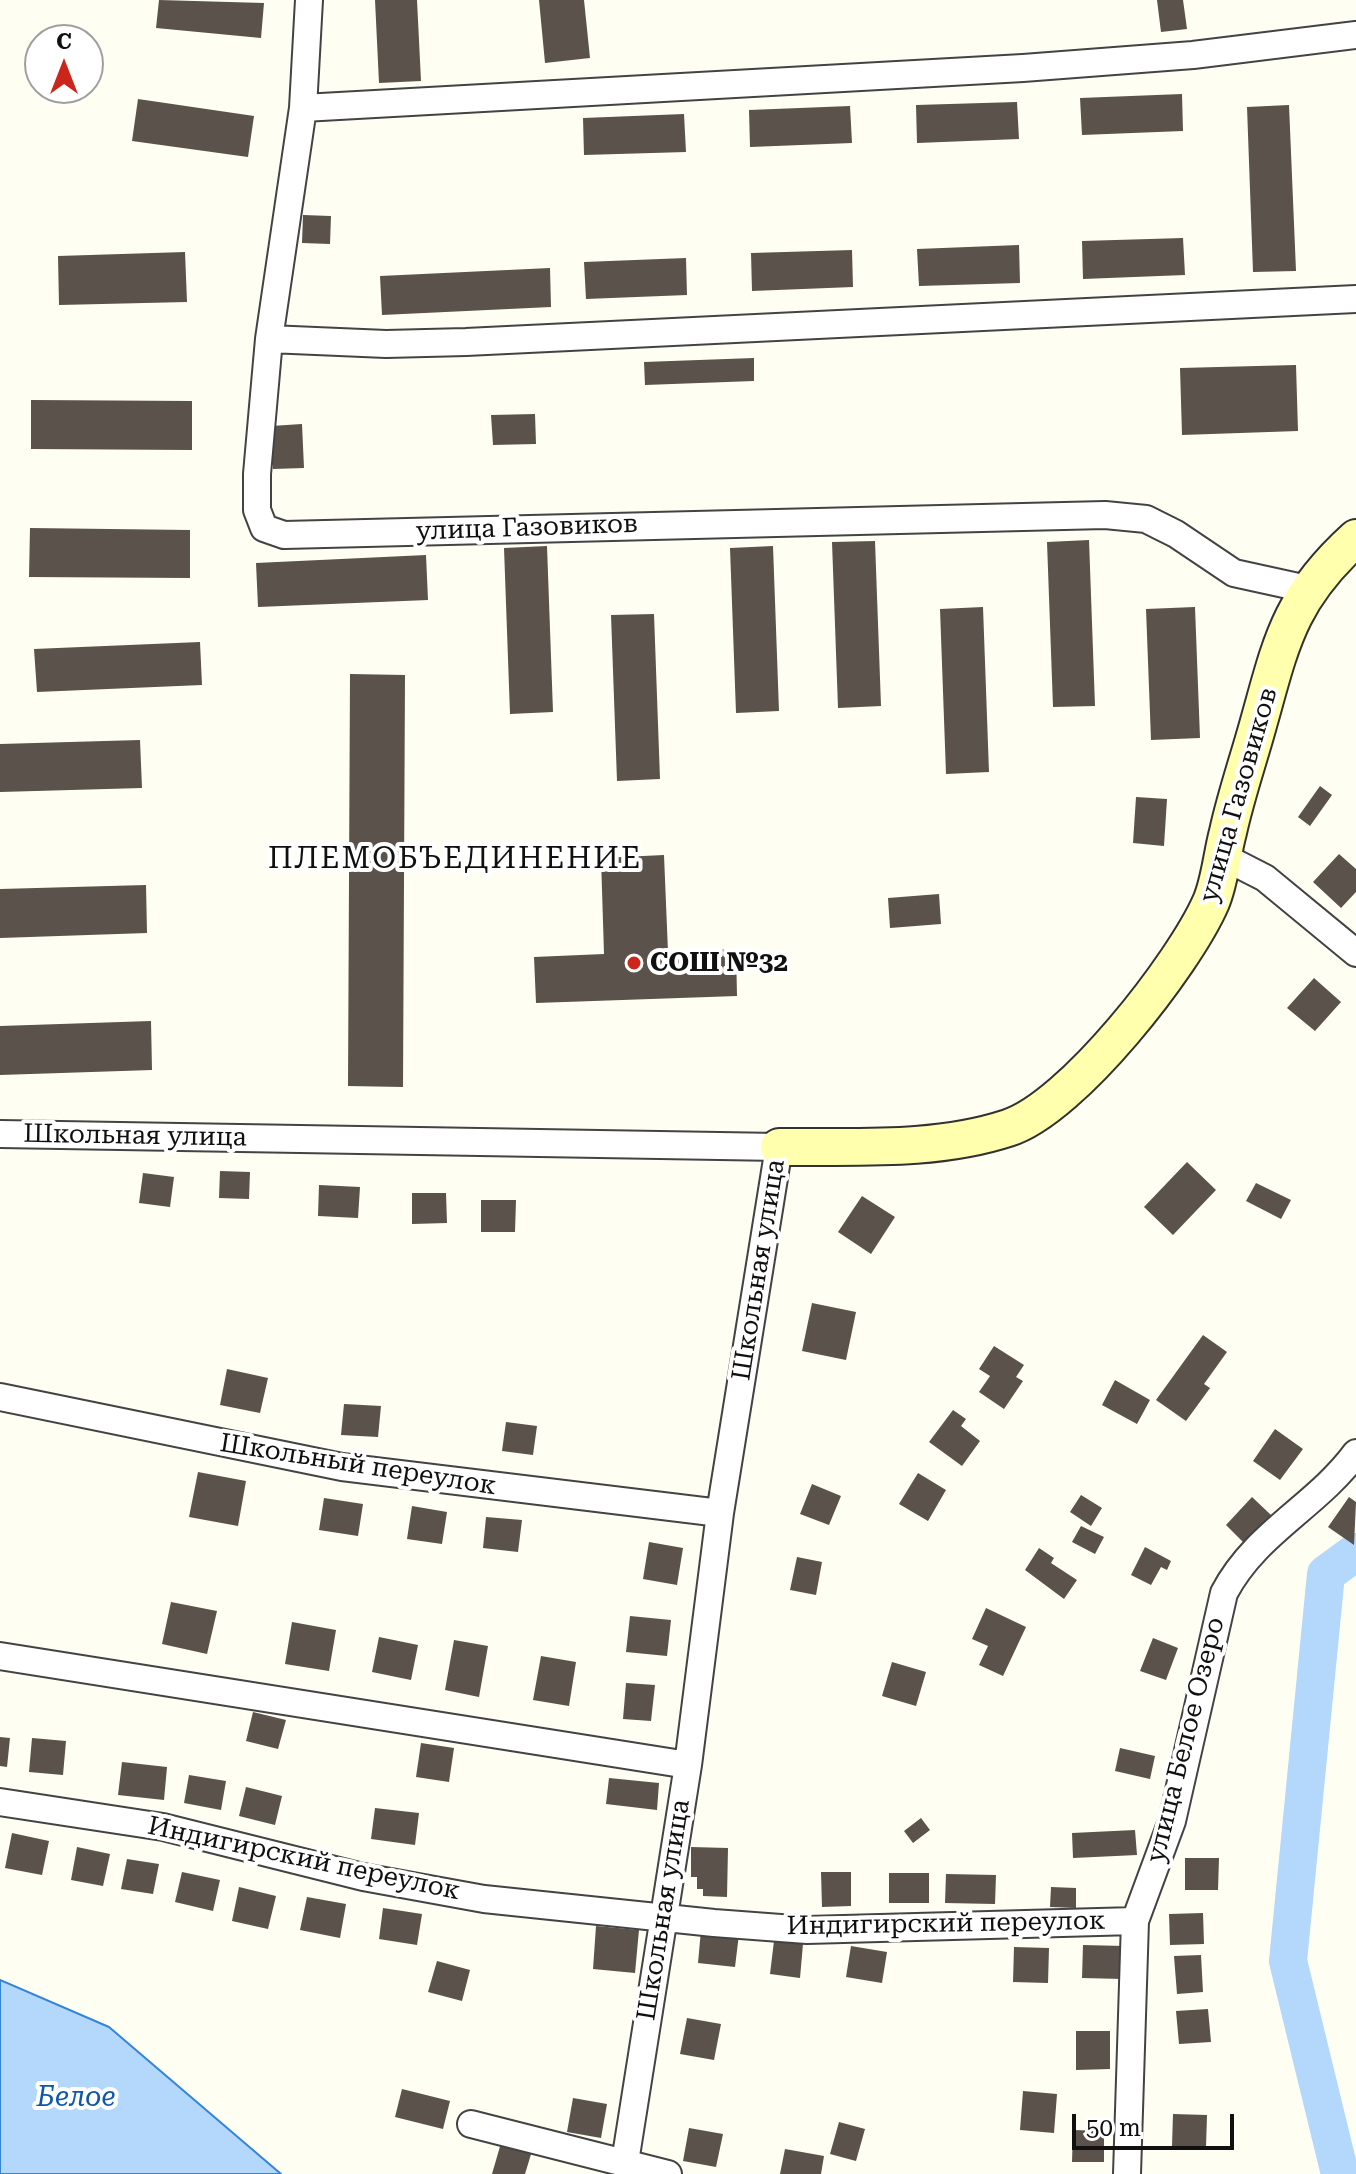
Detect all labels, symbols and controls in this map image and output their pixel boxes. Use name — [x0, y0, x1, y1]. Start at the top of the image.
north arrow — [24, 24, 104, 104]
text: С — [56, 29, 72, 54]
street label: улица Газовиков — [415, 509, 639, 547]
street label: улица Газовиков — [1193, 684, 1285, 906]
district label: ПЛЕМОБЪЕДИНЕНИЕ — [268, 841, 642, 877]
place label: СОШ №32 — [650, 947, 788, 979]
marker: СОШ №32 — [625, 954, 643, 972]
street label: Школьная улица — [23, 1118, 247, 1154]
street label: Школьная улица — [726, 1157, 792, 1383]
street label: Школьный переулок — [218, 1428, 498, 1502]
street label: улица Белое Озеро — [1140, 1614, 1232, 1866]
street label: Школьная улица — [631, 1797, 697, 2023]
street label: Индигирский переулок — [145, 1811, 463, 1907]
street label: Индигирский переулок — [786, 1906, 1106, 1942]
water label: Белое — [37, 2081, 115, 2115]
scale bar — [1076, 2098, 1238, 2148]
text: 50 m — [1086, 2114, 1141, 2142]

